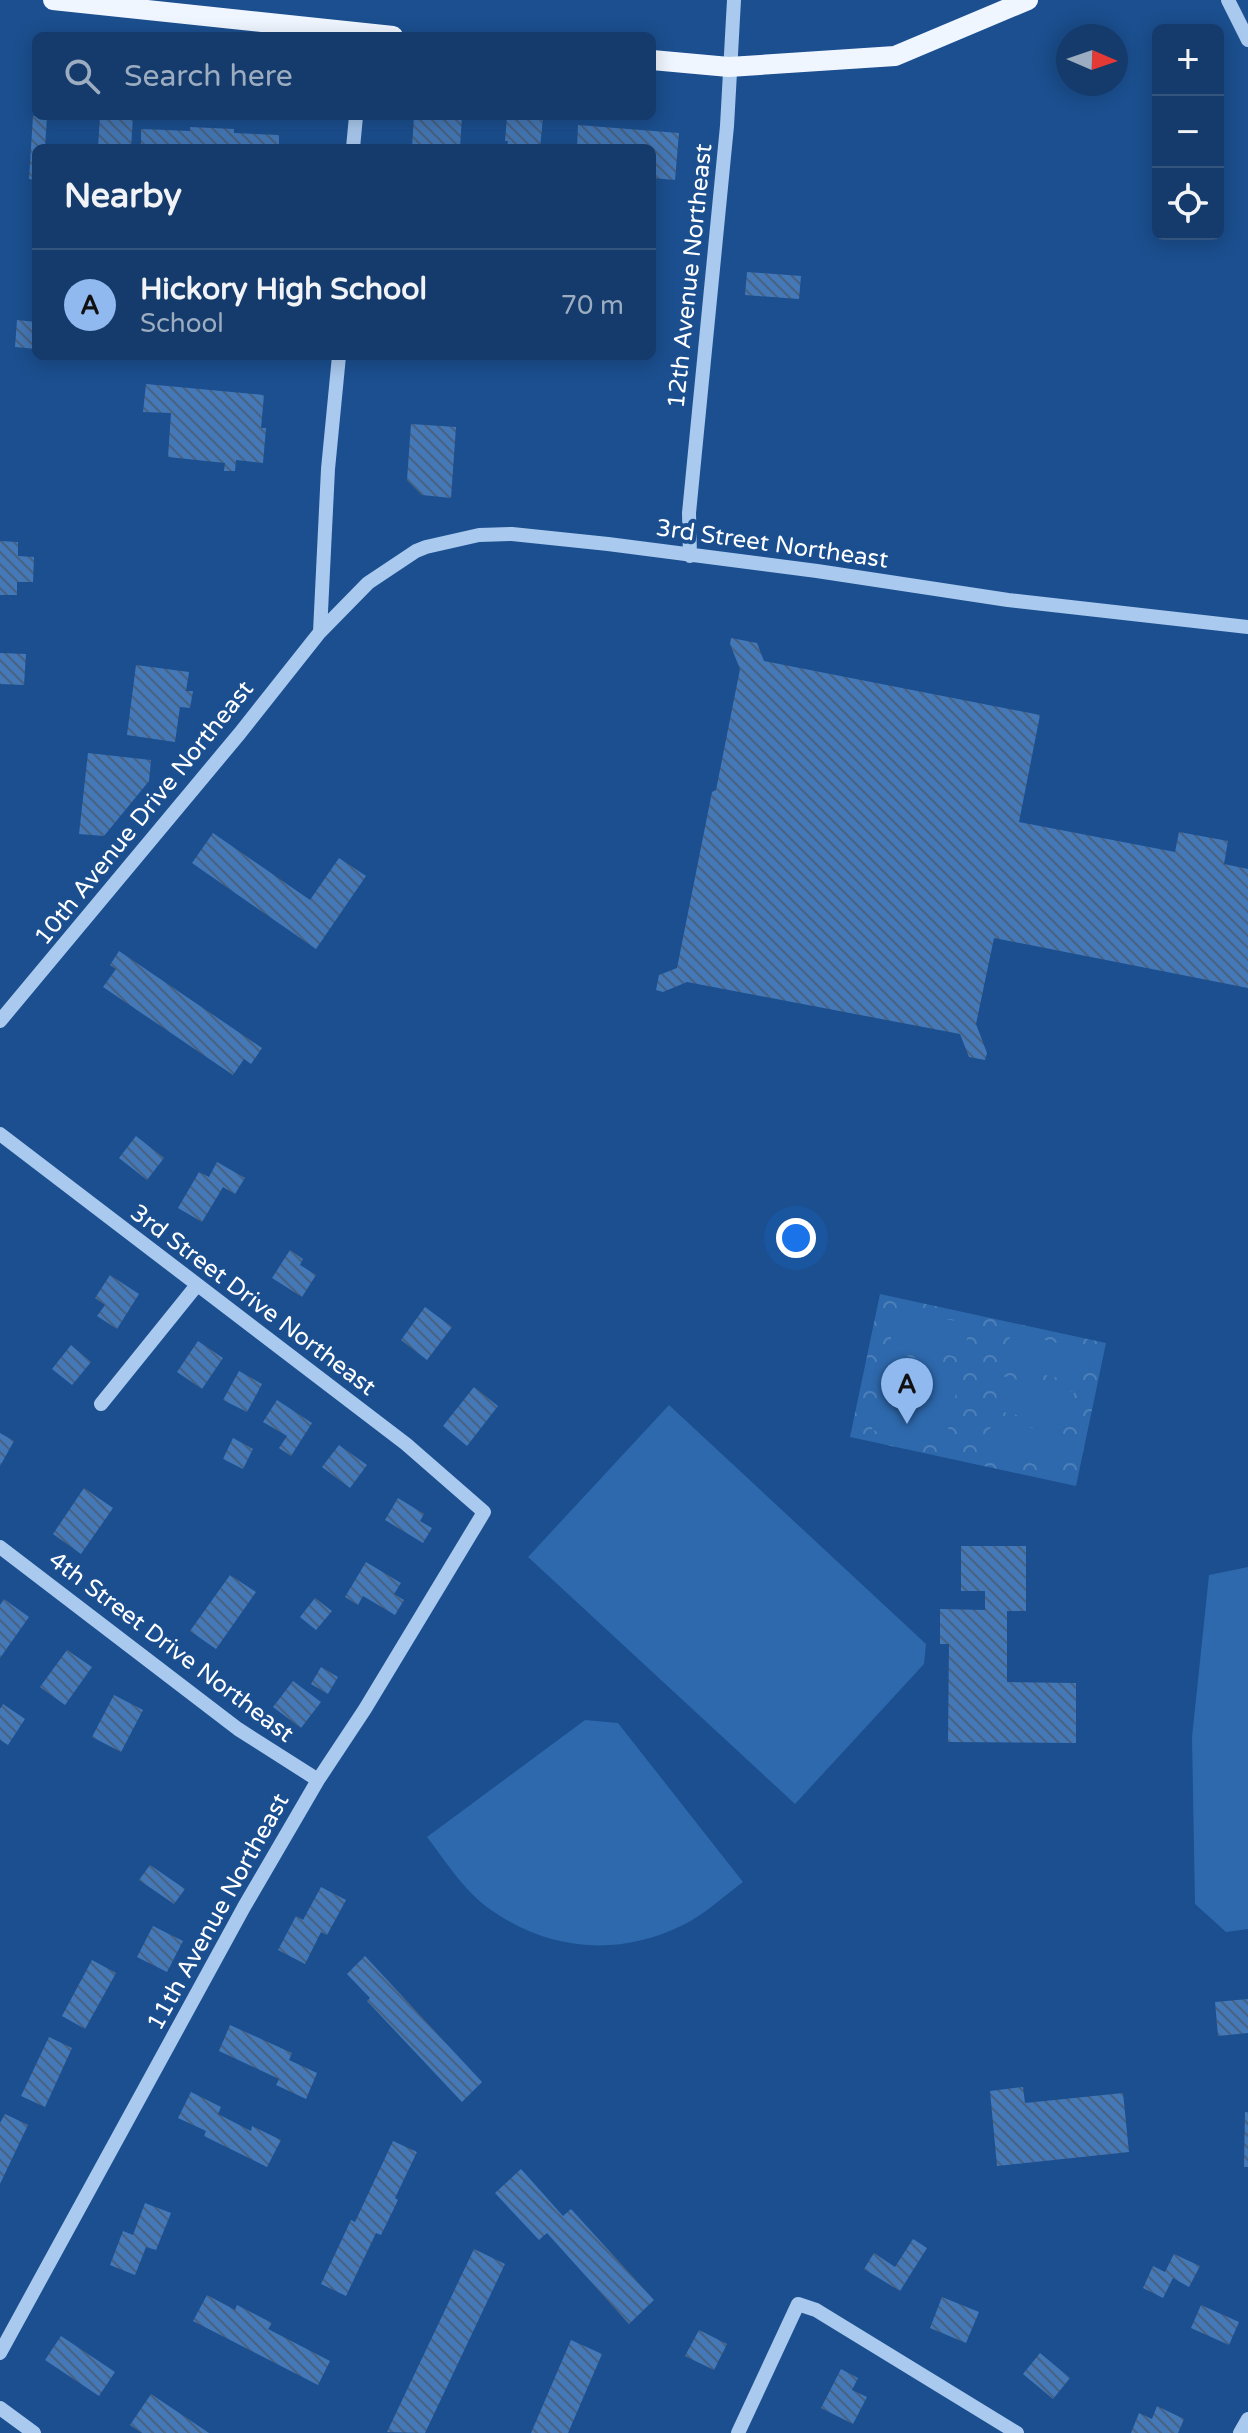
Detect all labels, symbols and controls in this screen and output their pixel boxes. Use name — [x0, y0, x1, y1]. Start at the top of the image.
north arrow — [1056, 24, 1128, 96]
map controls — [1152, 24, 1224, 240]
button: + — [1152, 24, 1224, 96]
search box — [32, 32, 656, 120]
icon: search — [60, 54, 104, 98]
text: Search here — [124, 58, 293, 95]
button: − — [1152, 96, 1224, 168]
street label: 12th Avenue Northeast — [662, 142, 718, 410]
button: locate — [1152, 168, 1224, 240]
text: Nearby — [64, 176, 182, 217]
text: Hickory High School — [140, 271, 427, 308]
text: A — [80, 290, 100, 321]
text: 70 m — [561, 290, 624, 321]
text: School — [140, 308, 224, 339]
street label: 3rd Street Northeast — [654, 513, 890, 575]
street label: 10th Avenue Drive Northeast — [28, 675, 260, 951]
street label: 3rd Street Drive Northeast — [125, 1198, 381, 1402]
your location — [776, 1218, 816, 1258]
pin: A — [881, 1358, 933, 1424]
street label: 4th Street Drive Northeast — [43, 1545, 299, 1749]
street label: 11th Avenue Northeast — [141, 1788, 295, 2036]

